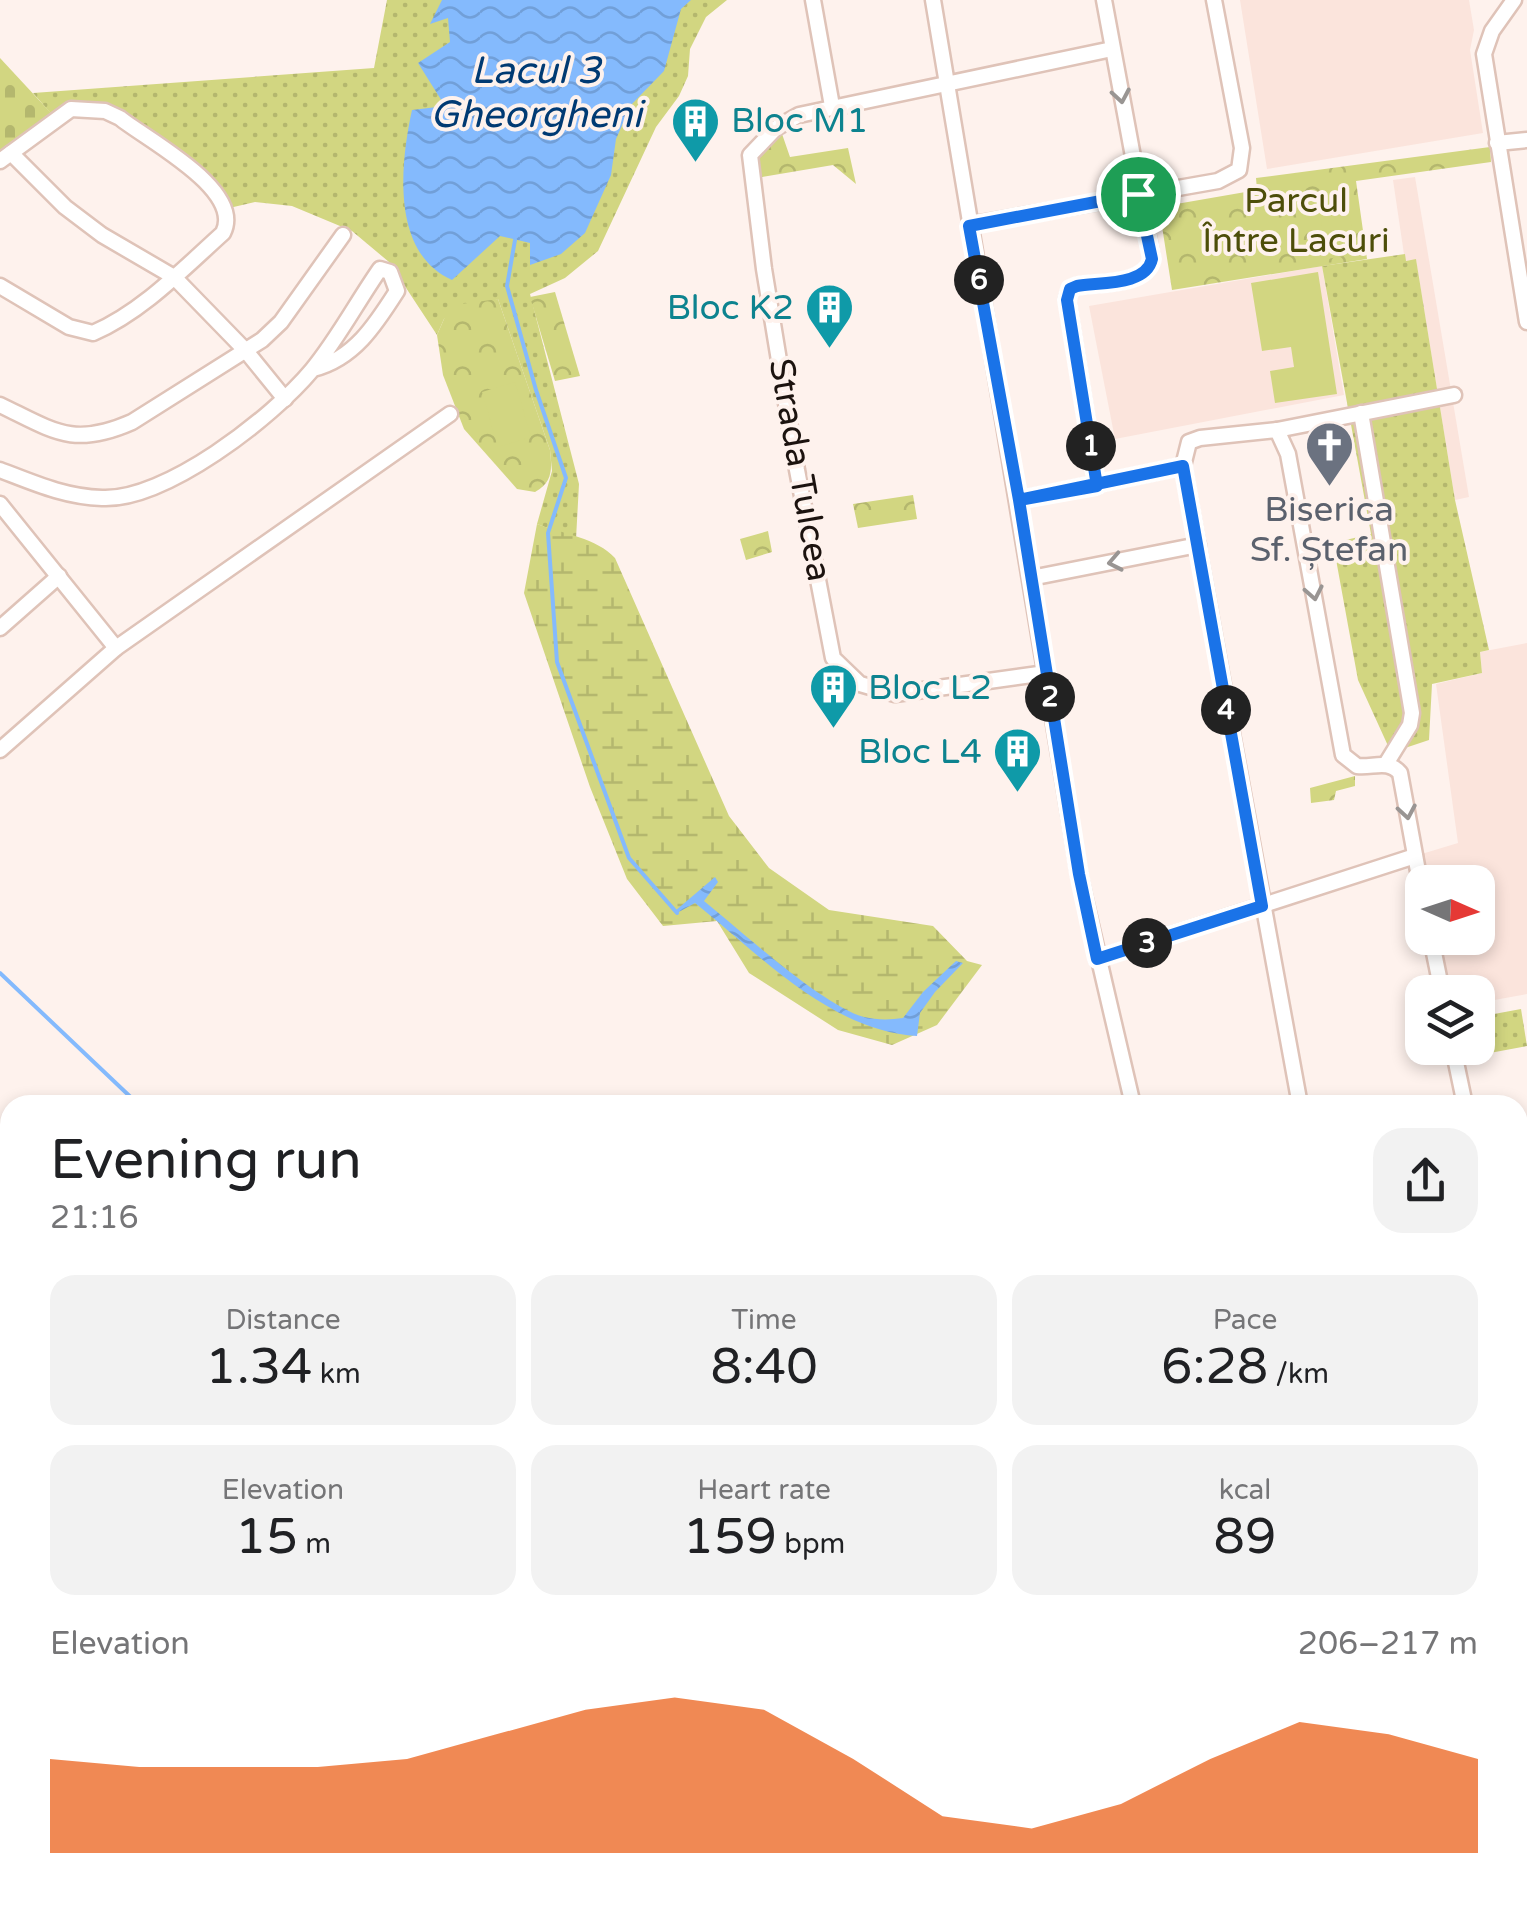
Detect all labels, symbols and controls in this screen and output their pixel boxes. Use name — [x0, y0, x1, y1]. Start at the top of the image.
water label: Lacul 3 Gheorgheni — [430, 48, 646, 138]
one-way arrow — [1110, 88, 1131, 104]
building icon: Bloc M1 — [670, 95, 722, 163]
place label: Bloc M1 — [731, 100, 869, 142]
pin — [1096, 152, 1181, 237]
icon: arrive — [1111, 167, 1166, 222]
park label: Parcul Între Lacuri — [1202, 180, 1390, 262]
pin: 6 — [954, 255, 1004, 305]
text: 6 — [970, 263, 988, 297]
building icon: Bloc K2 — [803, 282, 855, 350]
place label: Bloc K2 — [667, 287, 794, 329]
street label: Strada Tulcea — [760, 355, 840, 585]
church icon: Biserica Sf. Ștefan — [1303, 420, 1355, 488]
pin: 1 — [1066, 421, 1116, 471]
text: 1 — [1082, 429, 1100, 463]
place label: Biserica Sf. Ștefan — [1250, 489, 1408, 571]
one-way arrow — [1106, 550, 1123, 571]
one-way arrow — [1302, 584, 1323, 601]
building icon: Bloc L2 — [807, 662, 859, 730]
place label: Bloc L2 — [868, 667, 992, 709]
pin: 2 — [1025, 672, 1075, 722]
text: 2 — [1041, 680, 1059, 714]
pin: 4 — [1201, 685, 1251, 735]
text: 4 — [1217, 693, 1235, 727]
building icon: Bloc L4 — [991, 726, 1043, 794]
place label: Bloc L4 — [858, 731, 982, 773]
one-way arrow — [1396, 803, 1417, 820]
north arrow — [1405, 865, 1495, 955]
map controls — [1405, 865, 1495, 1065]
pin: 3 — [1122, 918, 1172, 968]
text: 3 — [1138, 926, 1156, 960]
button: layers — [1405, 975, 1495, 1065]
text: Evening run — [50, 1128, 362, 1194]
button: share — [1373, 1128, 1478, 1233]
text: 21:16 — [50, 1199, 139, 1237]
text: Distance — [225, 1303, 341, 1337]
text: Time — [731, 1303, 797, 1337]
text: Pace — [1213, 1303, 1277, 1337]
text: 1.34 — [205, 1337, 312, 1397]
text: 8:40 — [710, 1337, 818, 1397]
text: 6:28 — [1161, 1337, 1268, 1397]
text: km — [312, 1357, 361, 1391]
text: /km — [1268, 1357, 1329, 1391]
text: Elevation — [222, 1473, 344, 1507]
text: Heart rate — [697, 1473, 831, 1507]
text: kcal — [1219, 1473, 1271, 1507]
text: 15 — [235, 1507, 298, 1567]
text: 159 — [683, 1507, 777, 1567]
text: 89 — [1214, 1507, 1276, 1567]
text: m — [298, 1527, 331, 1561]
text: bpm — [777, 1527, 845, 1561]
text: Elevation — [50, 1625, 190, 1663]
text: 206–217 m — [1298, 1625, 1478, 1663]

